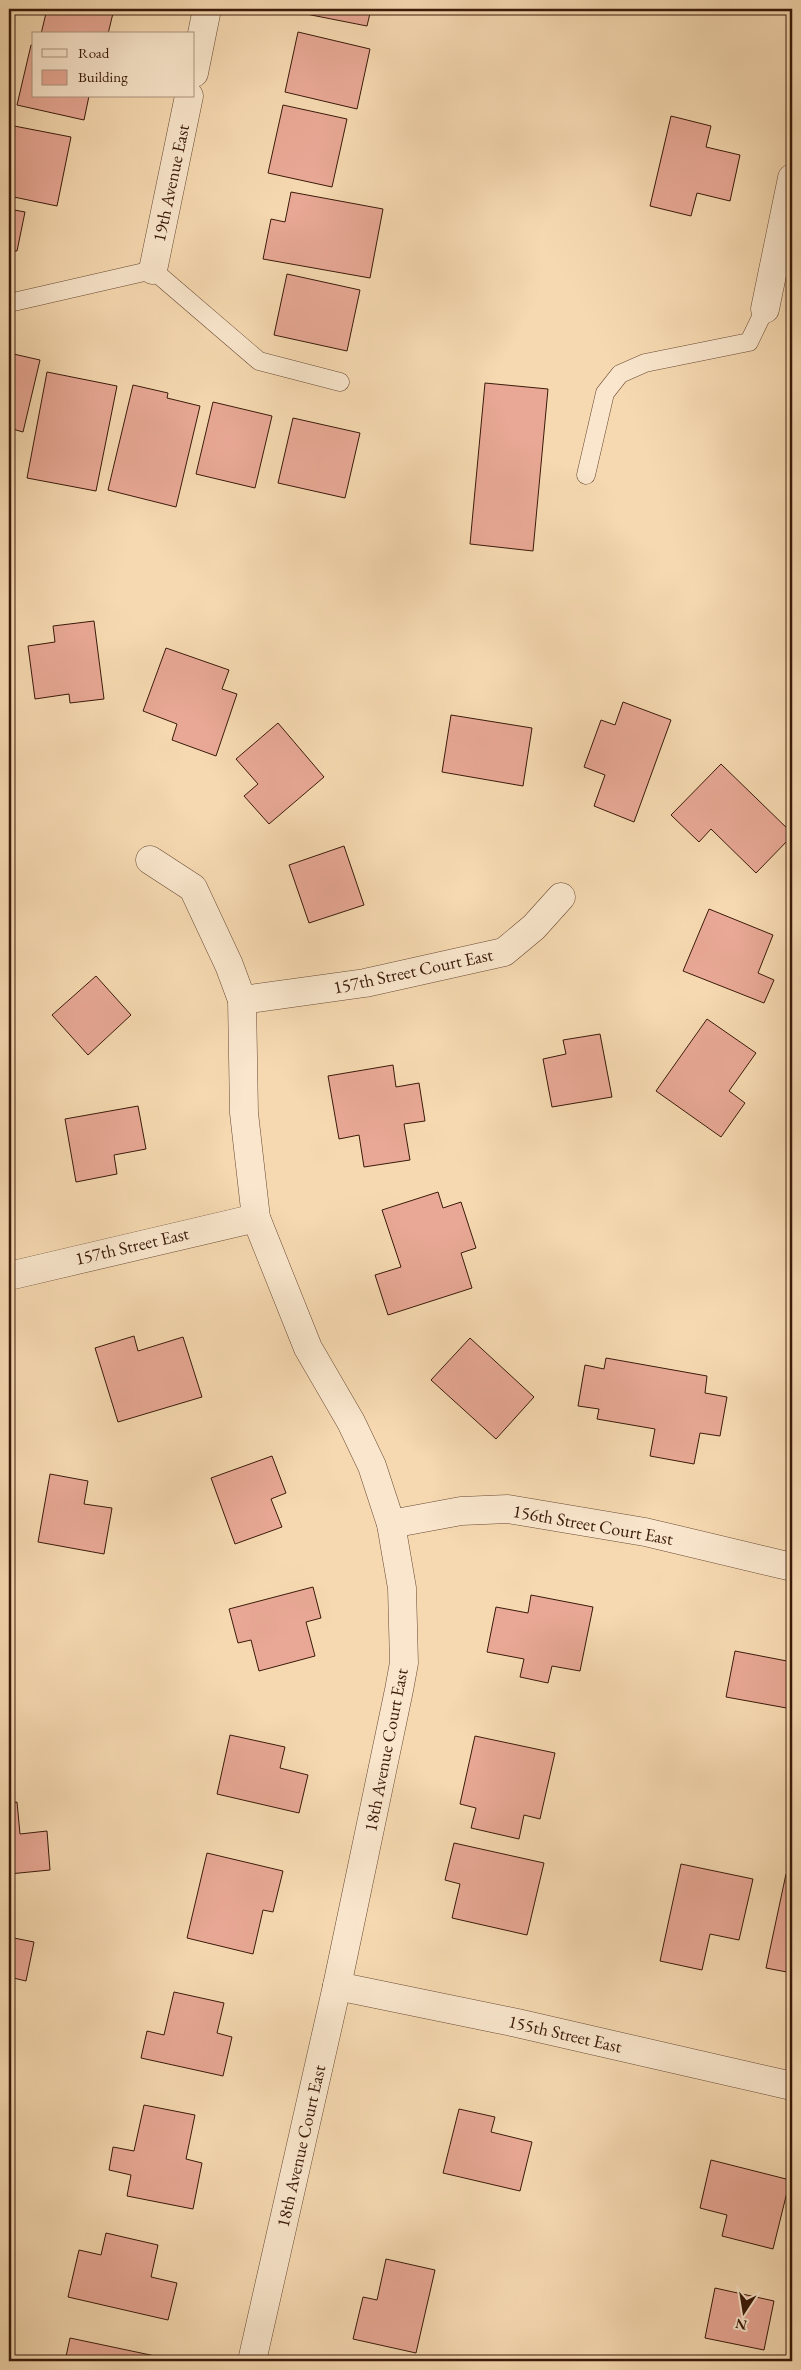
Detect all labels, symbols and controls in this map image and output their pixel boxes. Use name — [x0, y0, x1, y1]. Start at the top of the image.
legend — [32, 32, 195, 98]
text: Road — [78, 43, 110, 62]
text: Building — [78, 67, 128, 86]
street label: 19th Avenue East — [147, 122, 194, 244]
street label: 157th Street Court East — [331, 942, 495, 999]
street label: 157th Street East — [73, 1221, 191, 1270]
street label: 156th Street Court East — [511, 1499, 675, 1550]
street label: 18th Avenue Court East — [358, 1666, 413, 1834]
street label: 155th Street East — [506, 2009, 625, 2058]
street label: 18th Avenue Court East — [271, 2062, 330, 2229]
north arrow — [718, 2288, 768, 2338]
text: N — [733, 2315, 749, 2335]

